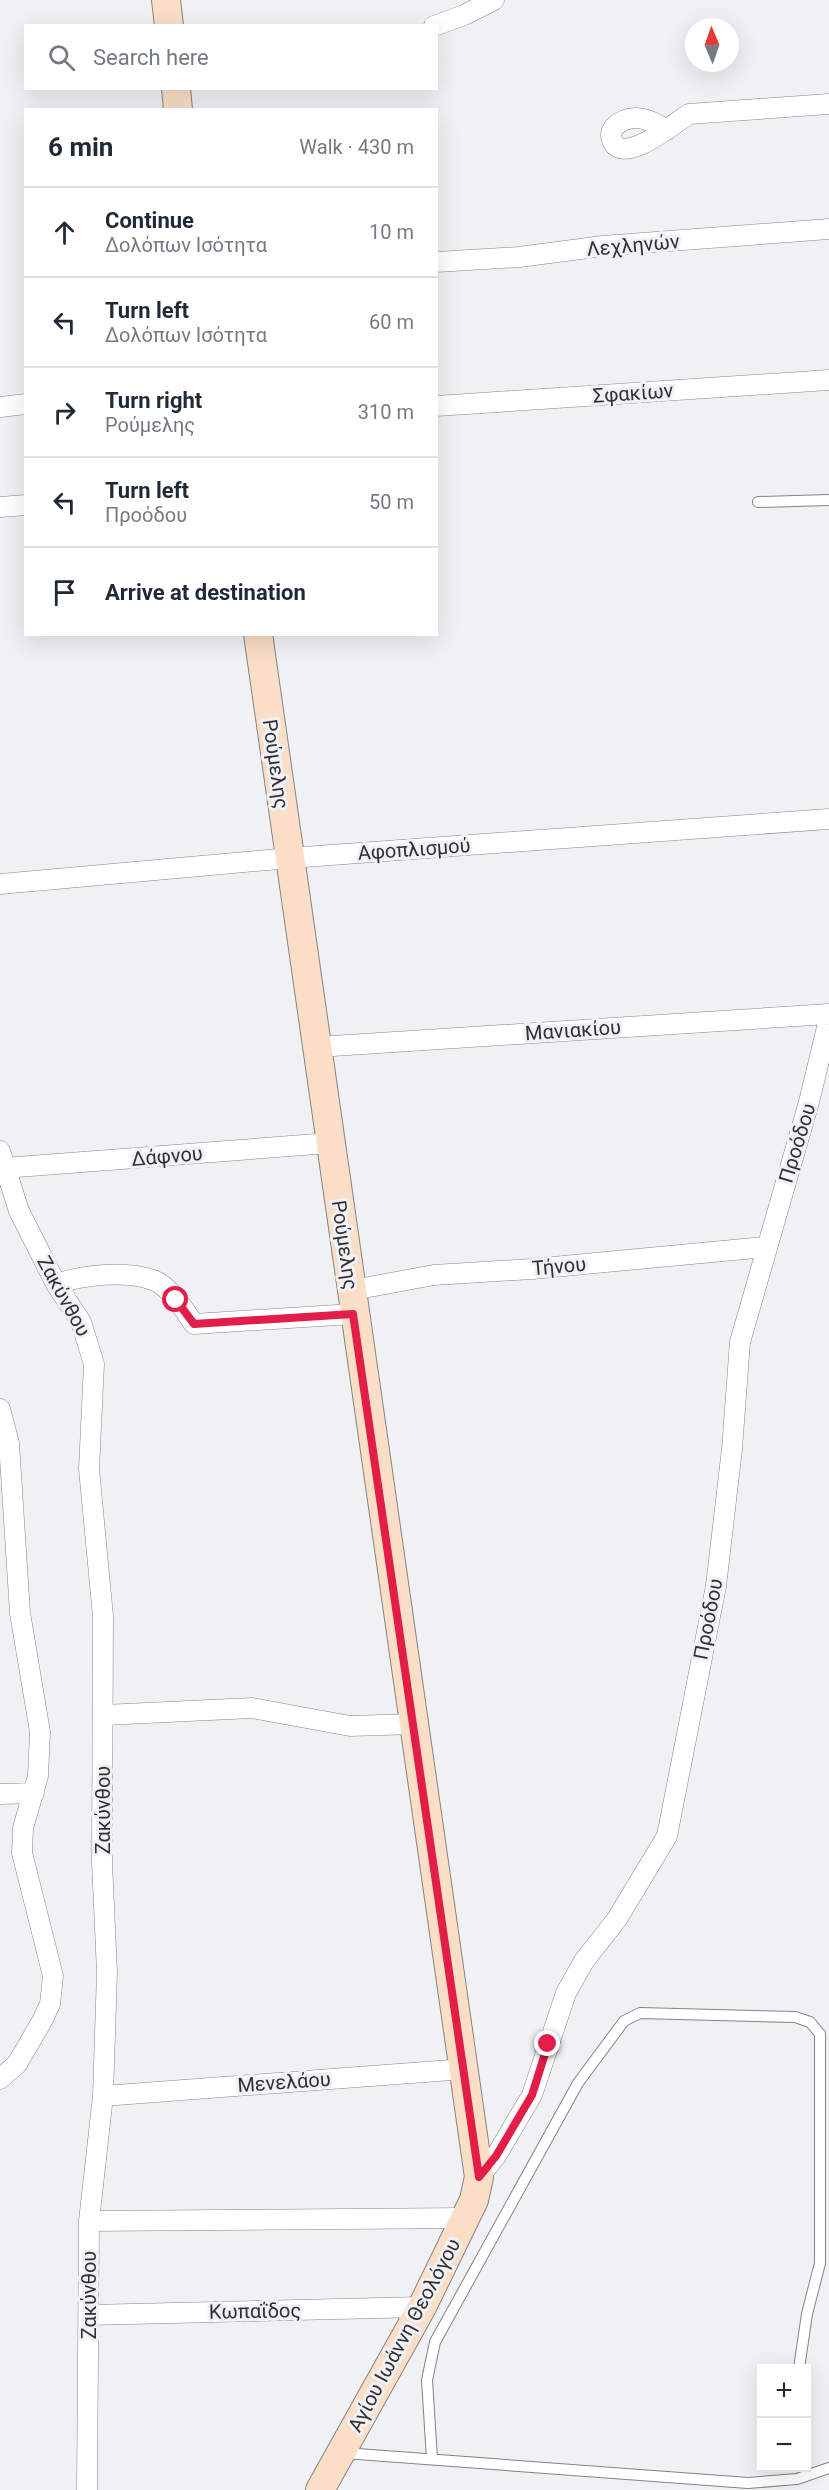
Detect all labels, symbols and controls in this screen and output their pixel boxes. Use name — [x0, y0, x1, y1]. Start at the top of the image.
north arrow — [685, 18, 739, 72]
search box — [24, 24, 438, 90]
icon: search — [45, 41, 78, 74]
text: Search here — [93, 45, 209, 70]
text: 6 min — [48, 132, 113, 162]
text: Walk · 430 m — [299, 135, 414, 159]
text: Continue — [105, 208, 194, 233]
icon: ahead — [48, 216, 81, 249]
text: 10 m — [369, 220, 414, 244]
street label: Λεχληνών — [585, 229, 681, 261]
text: Δολόπων Ισότητα — [105, 233, 267, 257]
text: Turn left — [105, 298, 189, 323]
icon: left — [48, 306, 81, 339]
text: 60 m — [369, 310, 414, 334]
text: Δολόπων Ισότητα — [105, 323, 267, 347]
street label: Σφακίων — [592, 378, 674, 408]
text: Turn right — [105, 388, 202, 413]
icon: right — [48, 396, 81, 429]
text: 310 m — [358, 400, 414, 424]
text: Ρούμελης — [105, 413, 195, 437]
text: Turn left — [105, 478, 189, 503]
icon: left — [48, 486, 81, 519]
text: 50 m — [369, 490, 414, 514]
text: Προόδου — [105, 503, 187, 527]
icon: arrive — [48, 576, 81, 609]
text: Arrive at destination — [105, 580, 306, 605]
street label: Ρούμελης — [258, 718, 294, 810]
street label: Αφοπλισμού — [357, 833, 471, 865]
street label: Μανιακίου — [524, 1015, 622, 1045]
street label: Προόδου — [774, 1100, 820, 1186]
street label: Δάφνου — [130, 1141, 204, 1171]
street label: Ρούμελης — [327, 1199, 363, 1291]
street label: Ζακύνθου — [32, 1251, 96, 1341]
street label: Τήνου — [531, 1252, 587, 1280]
route start — [162, 1286, 188, 1312]
street label: Προόδου — [688, 1576, 728, 1662]
street label: Ζακύνθου — [91, 1766, 115, 1854]
route end — [534, 2030, 560, 2056]
street label: Μενελάου — [237, 2067, 331, 2097]
street label: Αγίου Ιωάννη Θεολόγου — [343, 2234, 465, 2436]
street label: Ζακύνθου — [77, 2251, 101, 2339]
street label: Κωπαΐδος — [209, 2298, 301, 2324]
map controls — [757, 2364, 811, 2472]
button: + — [757, 2364, 811, 2418]
button: − — [757, 2418, 811, 2472]

